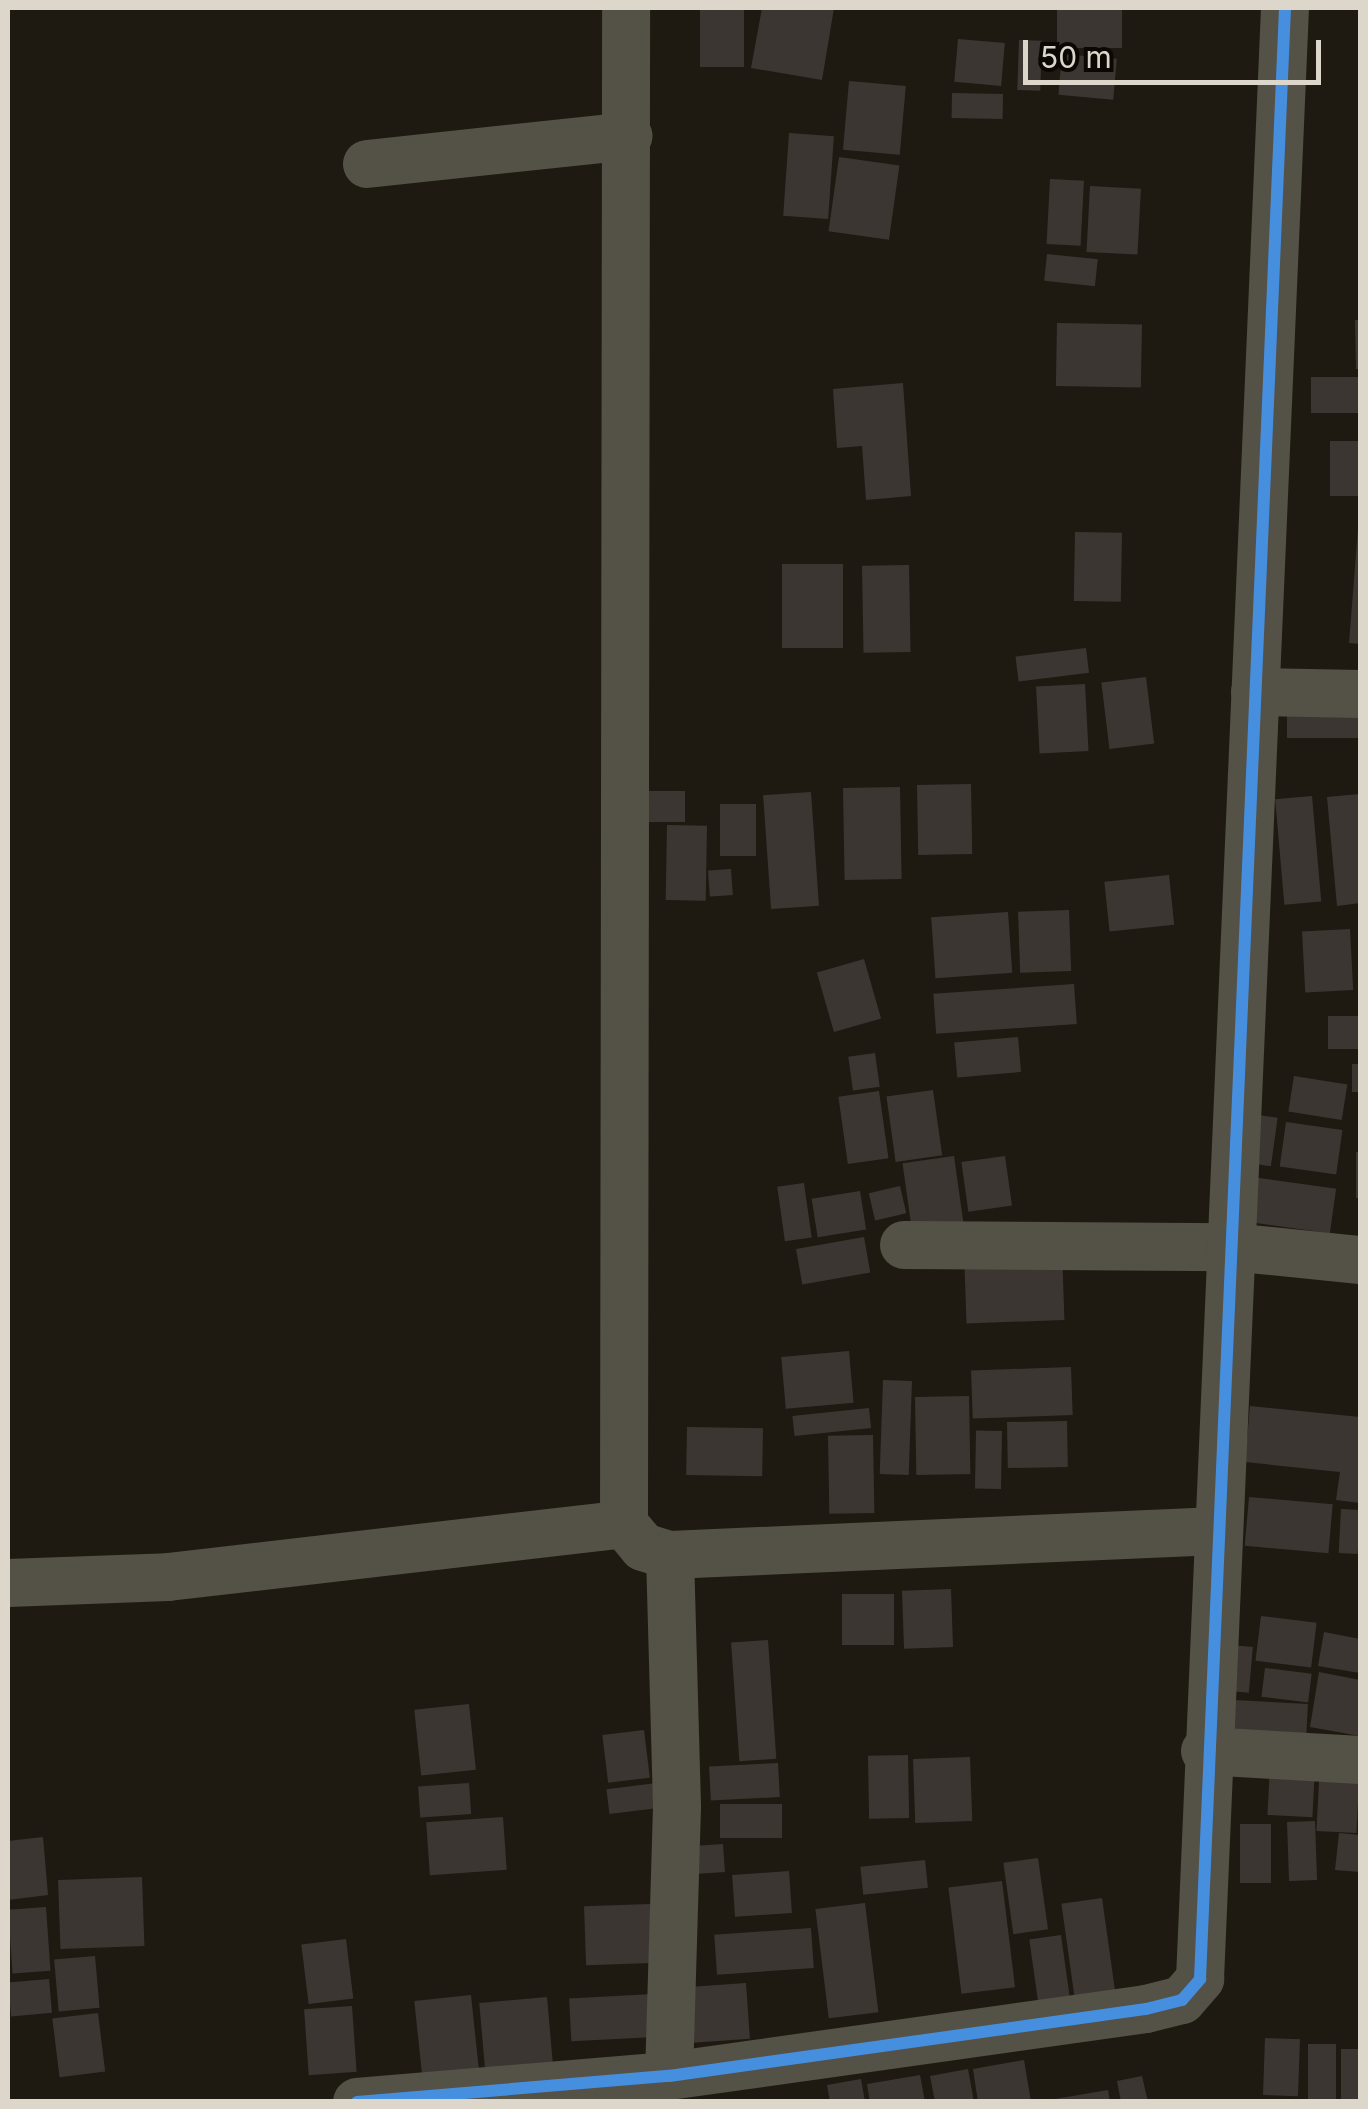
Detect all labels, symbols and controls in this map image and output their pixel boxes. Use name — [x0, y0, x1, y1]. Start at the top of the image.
scale bar — [1028, 20, 1326, 82]
text: 50 m — [1040, 39, 1112, 75]

